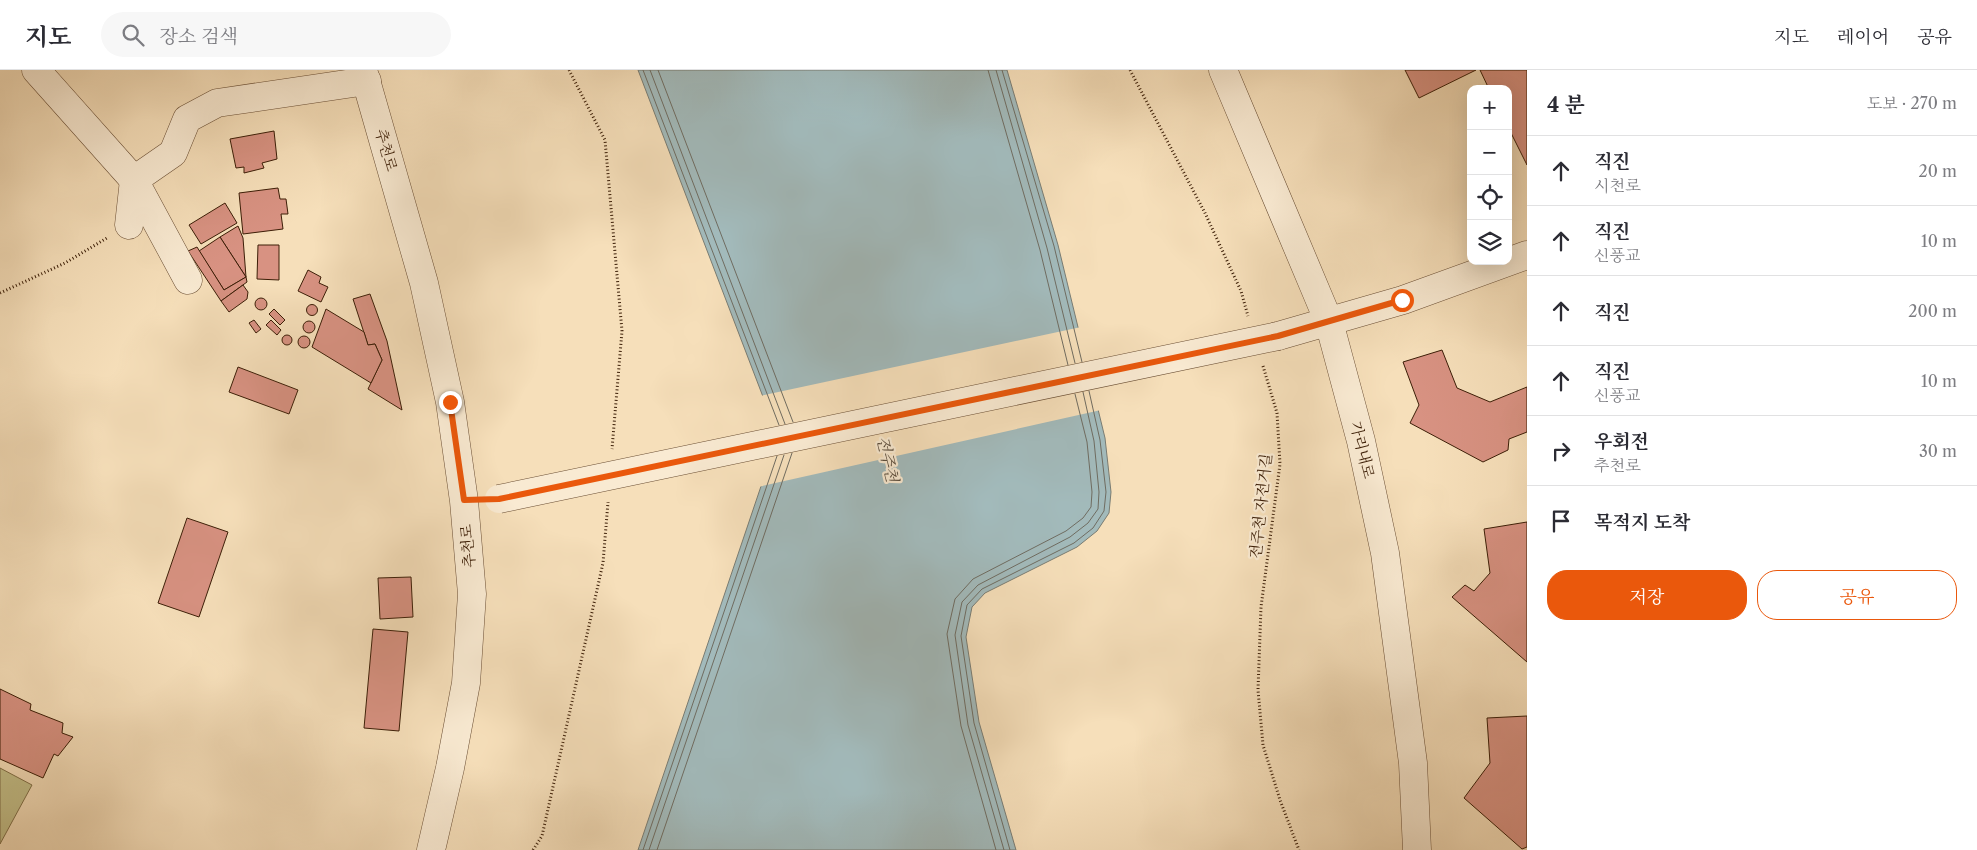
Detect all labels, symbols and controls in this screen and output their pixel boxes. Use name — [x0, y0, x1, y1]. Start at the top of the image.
search box — [101, 12, 451, 57]
icon: search — [119, 21, 147, 49]
text: 지도 — [25, 22, 71, 51]
text: 장소 검색 — [159, 25, 238, 48]
text: 지도 — [1774, 26, 1809, 48]
text: 레이어 — [1837, 26, 1889, 48]
text: 공유 — [1917, 26, 1952, 48]
map controls — [1467, 85, 1512, 265]
button: + — [1467, 85, 1512, 130]
text: 4 분 — [1547, 92, 1585, 117]
text: 도보 · 270 m — [1867, 93, 1957, 113]
street label: 추천로 — [371, 126, 402, 174]
button: − — [1467, 130, 1512, 175]
text: 직진 — [1594, 150, 1631, 173]
icon: ahead — [1547, 157, 1575, 185]
text: 20 m — [1918, 161, 1957, 181]
button: locate — [1467, 175, 1512, 220]
text: 시천로 — [1594, 175, 1640, 195]
button: layers — [1467, 220, 1512, 265]
text: 직진 — [1594, 220, 1631, 243]
icon: ahead — [1547, 227, 1575, 255]
text: 10 m — [1921, 231, 1957, 251]
text: 신풍교 — [1594, 245, 1640, 265]
route start — [1391, 289, 1414, 312]
icon: ahead — [1547, 297, 1575, 325]
text: 직진 — [1594, 301, 1631, 324]
text: 200 m — [1908, 301, 1957, 321]
text: 직진 — [1594, 360, 1631, 383]
icon: ahead — [1547, 367, 1575, 395]
text: 10 m — [1921, 371, 1957, 391]
text: 신풍교 — [1594, 385, 1640, 405]
route end — [439, 391, 462, 414]
street label: 가리내로 — [1346, 419, 1379, 481]
text: 우회전 — [1594, 430, 1649, 453]
water label: 전주천 — [873, 434, 903, 485]
icon: right — [1547, 437, 1575, 465]
text: 30 m — [1919, 441, 1957, 461]
street label: 전주천 자전거길 — [1246, 453, 1275, 559]
text: 추천로 — [1594, 455, 1640, 475]
icon: arrive — [1547, 507, 1575, 535]
text: 목적지 도착 — [1594, 511, 1691, 534]
street label: 추천로 — [456, 523, 479, 569]
button: 저장 — [1547, 570, 1747, 620]
button: 공유 — [1757, 570, 1957, 620]

